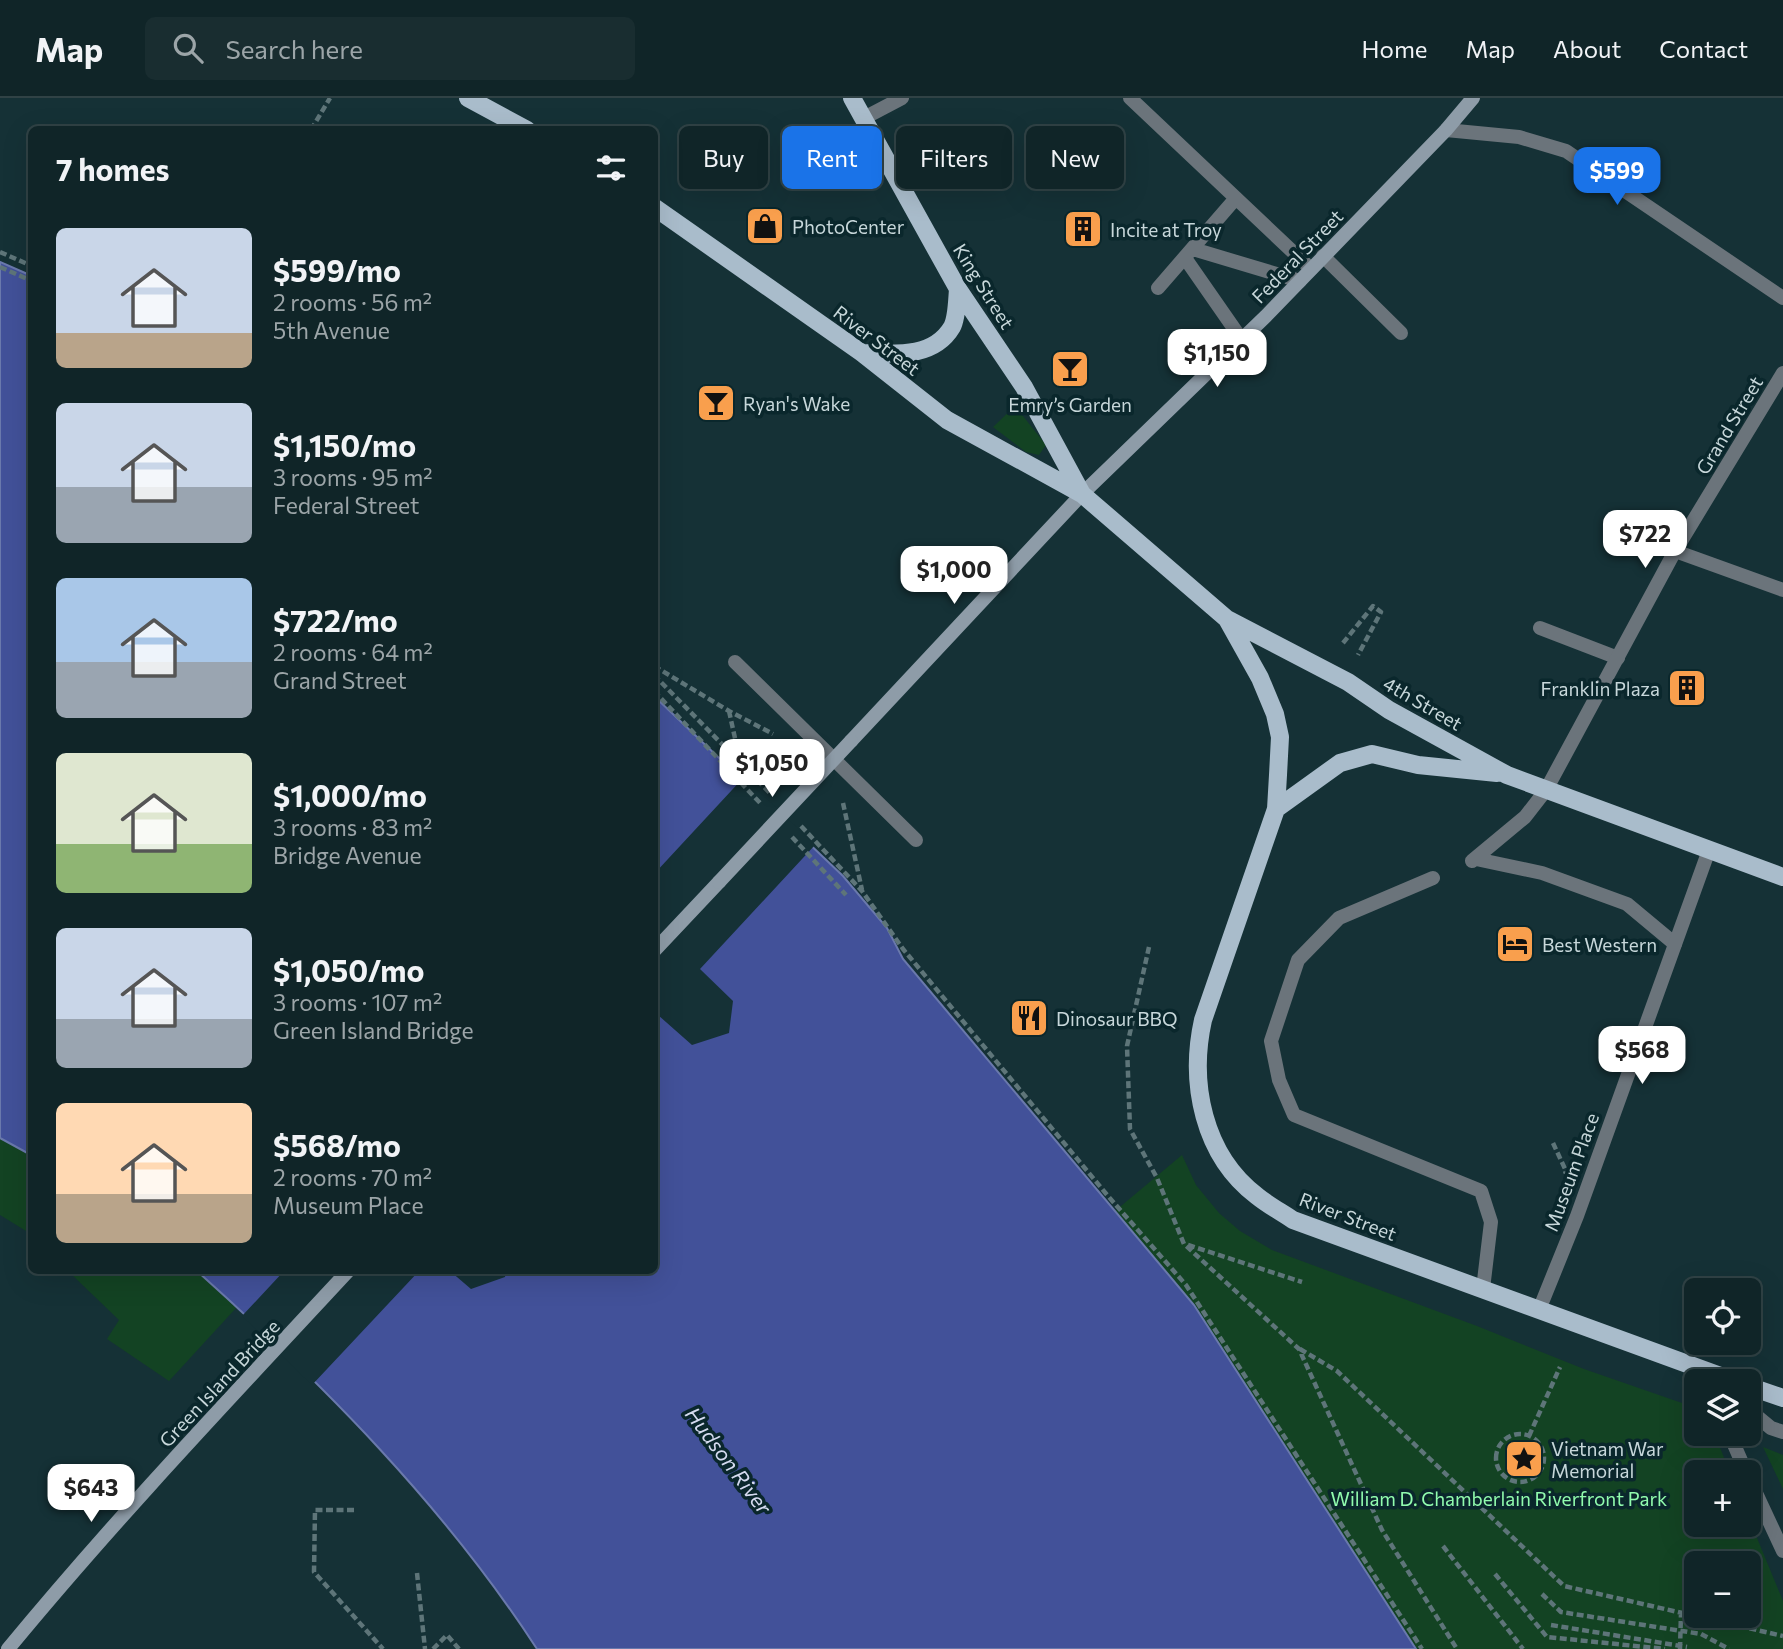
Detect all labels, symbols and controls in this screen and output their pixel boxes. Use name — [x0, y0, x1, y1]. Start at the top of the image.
search box — [145, 17, 635, 80]
text: Map — [35, 28, 103, 69]
icon: search — [169, 29, 207, 67]
text: Search here — [225, 33, 363, 64]
text: Home — [1362, 34, 1428, 63]
text: Map — [1466, 34, 1515, 63]
text: About — [1553, 34, 1621, 63]
text: Contact — [1659, 34, 1748, 63]
chip: Buy — [679, 126, 768, 189]
chip: Rent — [782, 126, 882, 189]
chip: Filters — [896, 126, 1012, 189]
chip: New — [1026, 126, 1124, 189]
pin: $599 — [1576, 148, 1658, 207]
icon: filters — [592, 149, 630, 187]
text: 7 homes — [56, 150, 169, 187]
text: $599 — [1589, 156, 1645, 184]
street label: Federal Street — [1247, 204, 1347, 308]
shop icon: PhotoCenter — [744, 205, 786, 247]
building icon: Incite at Troy — [1062, 208, 1104, 250]
place label: PhotoCenter — [792, 215, 905, 238]
place label: Incite at Troy — [1110, 218, 1222, 241]
street label: King Street — [949, 239, 1019, 333]
text: $599/mo — [273, 251, 401, 288]
icon: home — [112, 256, 196, 340]
text: 2 rooms · 56 m² — [273, 288, 432, 316]
street label: River Street — [829, 300, 925, 380]
text: 5th Avenue — [273, 316, 390, 344]
pin: $1,150 — [1160, 330, 1274, 389]
text: $1,150 — [1184, 338, 1250, 366]
bar icon: Emry’s Garden — [1049, 348, 1091, 390]
street label: Grand Street — [1691, 372, 1767, 478]
bar icon: Ryan's Wake — [695, 382, 737, 424]
place label: Ryan's Wake — [743, 392, 850, 415]
place label: Emry’s Garden — [1008, 393, 1132, 416]
text: $1,150/mo — [273, 426, 416, 463]
icon: home — [112, 431, 196, 515]
text: 3 rooms · 95 m² — [273, 463, 432, 491]
text: Federal Street — [273, 491, 419, 519]
pin: $722 — [1604, 510, 1686, 570]
text: $722 — [1619, 519, 1671, 547]
pin: $1,000 — [897, 546, 1011, 606]
text: $1,000 — [917, 555, 991, 583]
text: $722/mo — [273, 601, 398, 638]
icon: home — [112, 606, 196, 690]
text: 2 rooms · 64 m² — [273, 638, 433, 666]
text: Grand Street — [273, 666, 407, 694]
building icon: Franklin Plaza — [1666, 667, 1708, 709]
street label: 4th Street — [1379, 671, 1467, 735]
place label: Franklin Plaza — [1541, 677, 1660, 700]
pin: $1,050 — [715, 740, 829, 799]
text: $1,050 — [735, 748, 809, 776]
text: $1,000/mo — [273, 776, 427, 813]
icon: home — [112, 781, 196, 865]
text: 3 rooms · 83 m² — [273, 813, 432, 841]
text: Bridge Avenue — [273, 841, 422, 869]
hotel icon: Best Western — [1494, 923, 1536, 965]
place label: Best Western — [1542, 933, 1657, 956]
text: $1,050/mo — [273, 951, 424, 988]
icon: home — [112, 956, 196, 1040]
text: 3 rooms · 107 m² — [273, 988, 442, 1016]
restaurant icon: Dinosaur BBQ — [1008, 997, 1050, 1039]
place label: Dinosaur BBQ — [1056, 1007, 1177, 1030]
text: Green Island Bridge — [273, 1016, 474, 1044]
pin: $568 — [1601, 1026, 1683, 1086]
text: $568 — [1614, 1035, 1670, 1063]
street label: Museum Place — [1539, 1110, 1603, 1234]
text: $568/mo — [273, 1126, 401, 1163]
icon: home — [112, 1131, 196, 1215]
text: 2 rooms · 70 m² — [273, 1163, 432, 1191]
street label: River Street — [1296, 1187, 1400, 1245]
text: Museum Place — [273, 1191, 424, 1219]
map controls — [1684, 1278, 1761, 1628]
button: locate — [1684, 1278, 1761, 1355]
street label: Green Island Bridge — [154, 1315, 284, 1451]
button: layers — [1684, 1369, 1761, 1446]
water label: Hudson River — [681, 1402, 778, 1519]
place label: Vietnam War Memorial — [1551, 1437, 1664, 1482]
place icon: Vietnam War Memorial — [1503, 1438, 1545, 1480]
button: + — [1684, 1460, 1761, 1537]
pin: $643 — [50, 1464, 132, 1524]
text: $643 — [64, 1473, 118, 1501]
park label: William D. Chamberlain Riverfront Park — [1331, 1487, 1667, 1510]
button: − — [1684, 1551, 1761, 1628]

